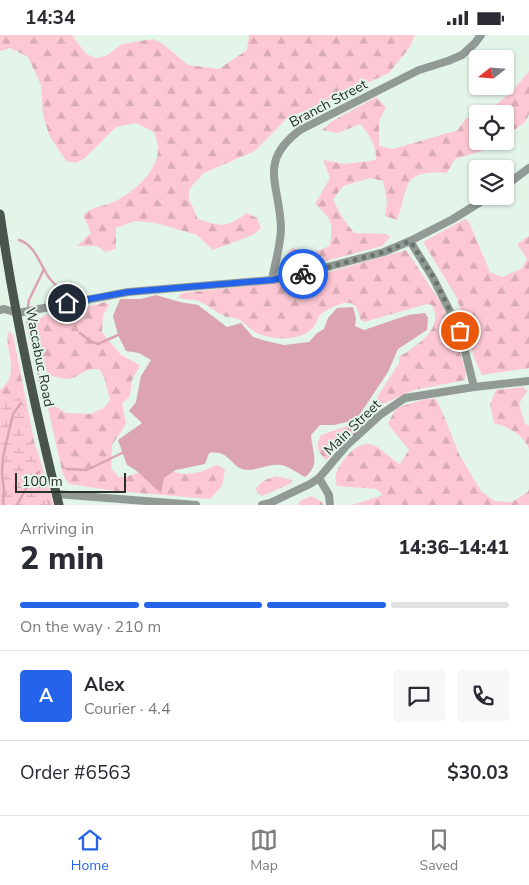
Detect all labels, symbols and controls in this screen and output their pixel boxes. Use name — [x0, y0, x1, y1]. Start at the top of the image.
text: 14:34 — [25, 5, 75, 31]
north arrow — [469, 50, 514, 95]
map controls — [469, 50, 514, 205]
street label: Branch Street — [286, 75, 371, 132]
button: locate — [469, 105, 514, 150]
button: layers — [469, 160, 514, 205]
courier — [278, 249, 328, 299]
icon: bike — [289, 260, 317, 288]
pin — [46, 282, 88, 324]
icon: home — [53, 289, 81, 317]
street label: Waccabuc Road — [21, 306, 58, 408]
pin — [439, 310, 481, 352]
icon: bag — [446, 317, 474, 345]
street label: Main Street — [320, 395, 385, 459]
scale bar — [15, 470, 126, 493]
text: 100 m — [22, 472, 63, 491]
text: Arriving in — [20, 518, 94, 540]
text: 14:36–14:41 — [398, 535, 509, 561]
text: 2 min — [20, 537, 104, 580]
text: On the way · 210 m — [20, 616, 161, 638]
button: chat — [393, 670, 445, 722]
button: phone — [457, 670, 509, 722]
text: Alex — [84, 672, 125, 698]
text: A — [39, 683, 53, 709]
text: Courier · 4.4 — [84, 698, 170, 720]
text: Order #6563 — [20, 760, 131, 786]
text: $30.03 — [447, 760, 509, 786]
tab: Home — [71, 826, 109, 875]
tab: Map — [250, 826, 278, 875]
tab: Saved — [420, 826, 458, 875]

